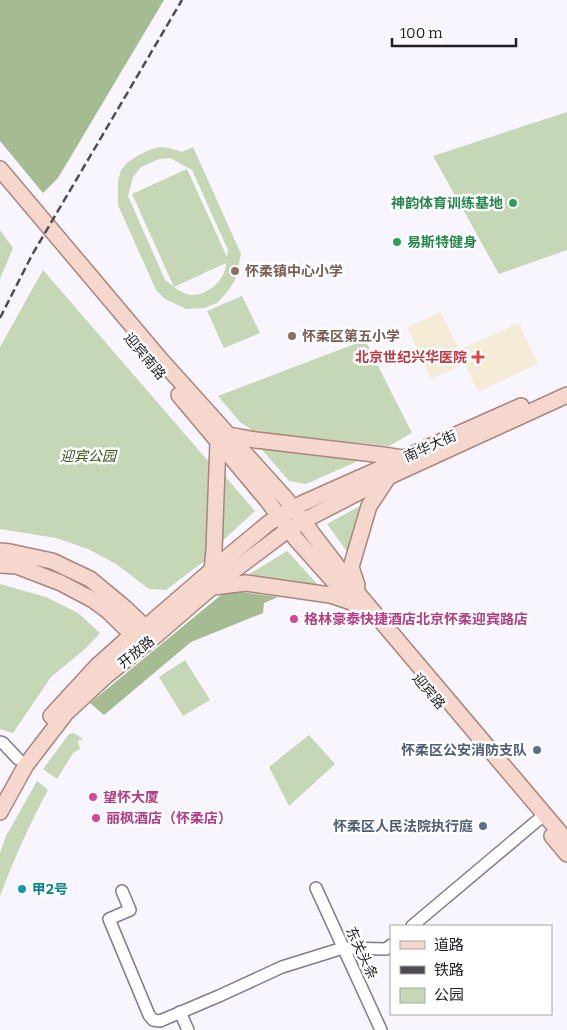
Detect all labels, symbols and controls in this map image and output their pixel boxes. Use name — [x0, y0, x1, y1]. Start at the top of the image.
scale bar — [392, 15, 516, 47]
text: 100 m — [400, 24, 443, 42]
place label: 神韵体育训练基地 — [391, 195, 503, 212]
marker: 神韵体育训练基地 — [507, 197, 519, 209]
place label: 易斯特健身 — [407, 234, 477, 251]
marker: 易斯特健身 — [391, 236, 403, 248]
place label: 怀柔镇中心小学 — [245, 263, 343, 280]
marker: 怀柔镇中心小学 — [229, 265, 241, 277]
place label: 怀柔区第五小学 — [302, 328, 400, 345]
street label: 迎宾南路 — [120, 329, 169, 383]
marker: 怀柔区第五小学 — [286, 330, 298, 342]
place label: 北京世纪兴华医院 — [355, 349, 467, 366]
marker: 北京世纪兴华医院 — [471, 350, 485, 364]
street label: 南华大街 — [401, 427, 459, 466]
park label: 迎宾公园 — [60, 448, 118, 465]
place label: 格林豪泰快捷酒店北京怀柔迎宾路店 — [304, 611, 528, 628]
marker: 格林豪泰快捷酒店北京怀柔迎宾路店 — [288, 613, 300, 625]
street label: 开放路 — [115, 633, 158, 672]
street label: 迎宾路 — [409, 670, 449, 713]
place label: 怀柔区公安消防支队 — [401, 742, 527, 759]
marker: 怀柔区公安消防支队 — [531, 744, 543, 756]
place label: 望怀大厦 — [103, 789, 159, 806]
marker: 望怀大厦 — [87, 791, 99, 803]
place label: 丽枫酒店（怀柔店） — [106, 810, 232, 827]
marker: 丽枫酒店（怀柔店） — [90, 812, 102, 824]
place label: 怀柔区人民法院执行庭 — [333, 818, 473, 835]
marker: 怀柔区人民法院执行庭 — [477, 820, 489, 832]
place label: 甲2号 — [32, 881, 68, 898]
marker: 甲2号 — [16, 883, 28, 895]
street label: 东关头条 — [342, 924, 381, 982]
legend — [390, 925, 552, 1015]
text: 道路 — [434, 936, 464, 954]
text: 铁路 — [434, 961, 464, 979]
text: 公园 — [434, 986, 464, 1004]

